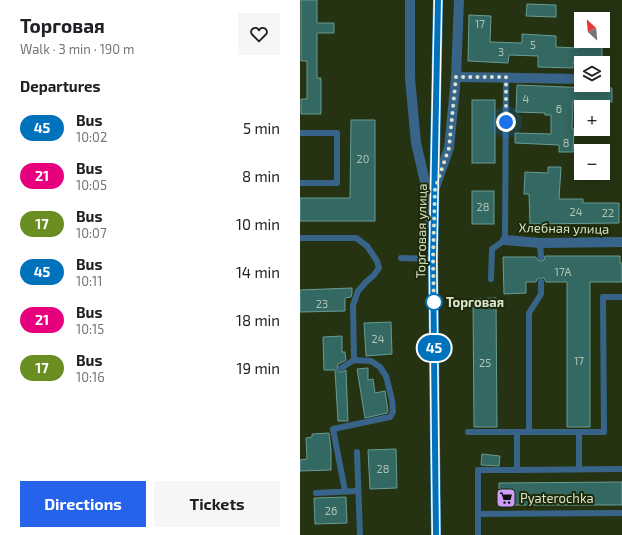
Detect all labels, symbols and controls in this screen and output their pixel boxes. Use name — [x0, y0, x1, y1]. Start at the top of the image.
north arrow — [574, 12, 610, 48]
map controls — [574, 12, 610, 180]
button: heart — [238, 13, 280, 55]
text: Торговая — [20, 14, 105, 37]
house number: 17 — [475, 17, 485, 30]
house number: 5 — [530, 38, 536, 51]
text: Walk · 3 min · 190 m — [20, 41, 134, 57]
house number: 3 — [498, 45, 504, 58]
button: layers — [574, 56, 610, 92]
text: Departures — [20, 77, 100, 95]
house number: 4 — [523, 92, 530, 105]
button: + — [574, 100, 610, 136]
house number: 6 — [556, 102, 562, 115]
text: Bus — [76, 111, 102, 129]
your location — [496, 112, 516, 132]
text: 45 — [34, 119, 50, 136]
text: 5 min — [243, 119, 280, 137]
text: 10:02 — [76, 129, 107, 145]
house number: 8 — [563, 136, 569, 149]
button: − — [574, 144, 610, 180]
house number: 20 — [357, 152, 369, 165]
text: Bus — [76, 159, 102, 177]
text: 21 — [35, 167, 49, 184]
text: 8 min — [242, 167, 280, 185]
text: 10:05 — [76, 177, 107, 193]
street label: Торговая улица — [412, 183, 430, 279]
house number: 28 — [477, 200, 489, 213]
house number: 24 — [570, 205, 583, 218]
house number: 22 — [602, 206, 614, 219]
text: Bus — [76, 207, 102, 225]
text: 17 — [35, 215, 49, 232]
text: 10 min — [236, 215, 280, 233]
street label: Хлебная улица — [518, 219, 610, 237]
text: 10:07 — [76, 225, 107, 241]
text: Bus — [76, 255, 102, 273]
text: 45 — [34, 263, 50, 280]
text: 14 min — [236, 263, 280, 281]
house number: 17А — [555, 265, 572, 278]
text: 10:11 — [76, 273, 102, 289]
marker: Торговая — [425, 293, 443, 311]
place label: Торговая — [446, 294, 504, 310]
house number: 23 — [316, 297, 328, 310]
text: Bus — [76, 303, 102, 321]
text: 21 — [35, 311, 49, 328]
text: 18 min — [236, 311, 280, 329]
text: 10:15 — [76, 321, 104, 337]
house number: 24 — [372, 332, 385, 345]
line badge: 45 — [416, 335, 452, 361]
text: 45 — [426, 339, 442, 356]
text: Bus — [76, 351, 102, 369]
house number: 17 — [574, 354, 584, 367]
house number: 25 — [479, 356, 491, 369]
text: 17 — [35, 359, 49, 376]
text: 19 min — [237, 359, 280, 377]
text: 10:16 — [76, 369, 105, 385]
house number: 28 — [377, 462, 389, 475]
button: Directions — [20, 481, 146, 527]
button: Tickets — [154, 481, 280, 527]
supermarket icon: Pyaterochka — [495, 487, 517, 509]
place label: Pyaterochka — [520, 490, 594, 506]
house number: 26 — [325, 504, 337, 517]

